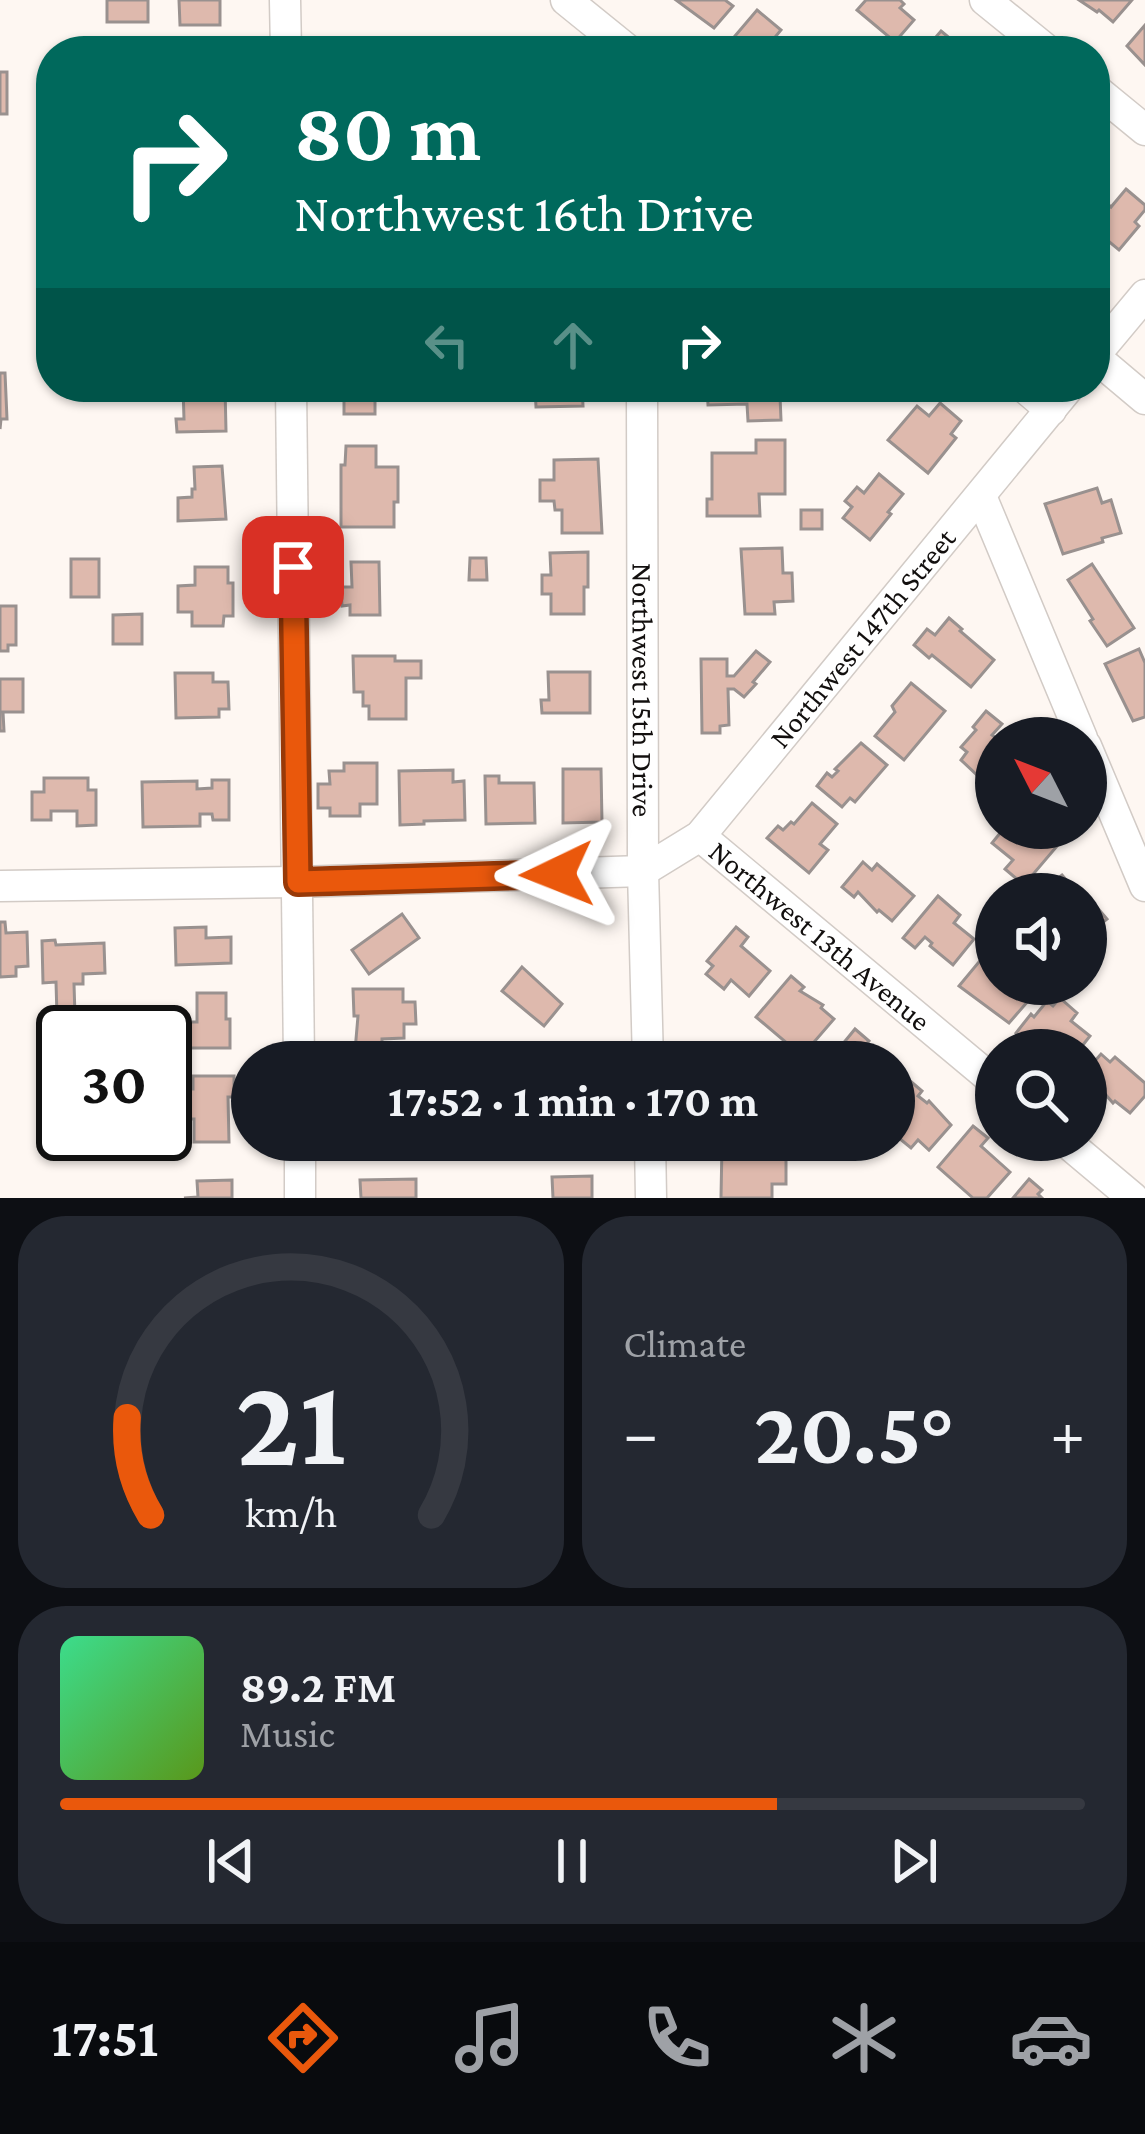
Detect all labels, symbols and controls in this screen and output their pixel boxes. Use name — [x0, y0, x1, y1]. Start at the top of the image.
icon: right — [96, 84, 252, 240]
text: 80 m — [294, 85, 481, 178]
text: Northwest 16th Drive — [294, 183, 754, 243]
icon: left — [414, 312, 480, 378]
icon: ahead — [540, 312, 606, 378]
icon: right — [666, 312, 732, 378]
pin — [242, 516, 344, 618]
street label: Northwest 147th Street — [762, 521, 962, 754]
icon: arrive — [260, 534, 326, 600]
street label: Northwest 15th Drive — [626, 563, 660, 817]
north arrow — [975, 717, 1107, 849]
map controls — [975, 717, 1107, 1161]
position arrow — [494, 811, 620, 937]
street label: Northwest 13th Avenue — [703, 834, 937, 1037]
button: sound — [975, 873, 1107, 1005]
speed limit sign: 30 — [36, 1005, 192, 1161]
button: search — [975, 1029, 1107, 1161]
text: 17:52 · 1 min · 170 m — [388, 1076, 758, 1126]
text: Climate — [624, 1322, 746, 1365]
text: 21 — [236, 1352, 346, 1491]
text: 20.5° — [754, 1382, 955, 1482]
text: − — [624, 1396, 658, 1469]
text: + — [1050, 1396, 1085, 1469]
text: km/h — [245, 1489, 337, 1536]
text: 89.2 FM — [240, 1662, 396, 1712]
text: Music — [240, 1712, 335, 1755]
icon: previous — [198, 1828, 264, 1894]
icon: pause — [539, 1828, 605, 1894]
icon: next — [881, 1828, 947, 1894]
icon: directions — [261, 1996, 345, 2080]
icon: music — [448, 1996, 532, 2080]
icon: phone — [635, 1996, 719, 2080]
icon: climate — [822, 1996, 906, 2080]
icon: car — [1009, 1996, 1093, 2080]
text: 17:51 — [52, 2008, 158, 2068]

